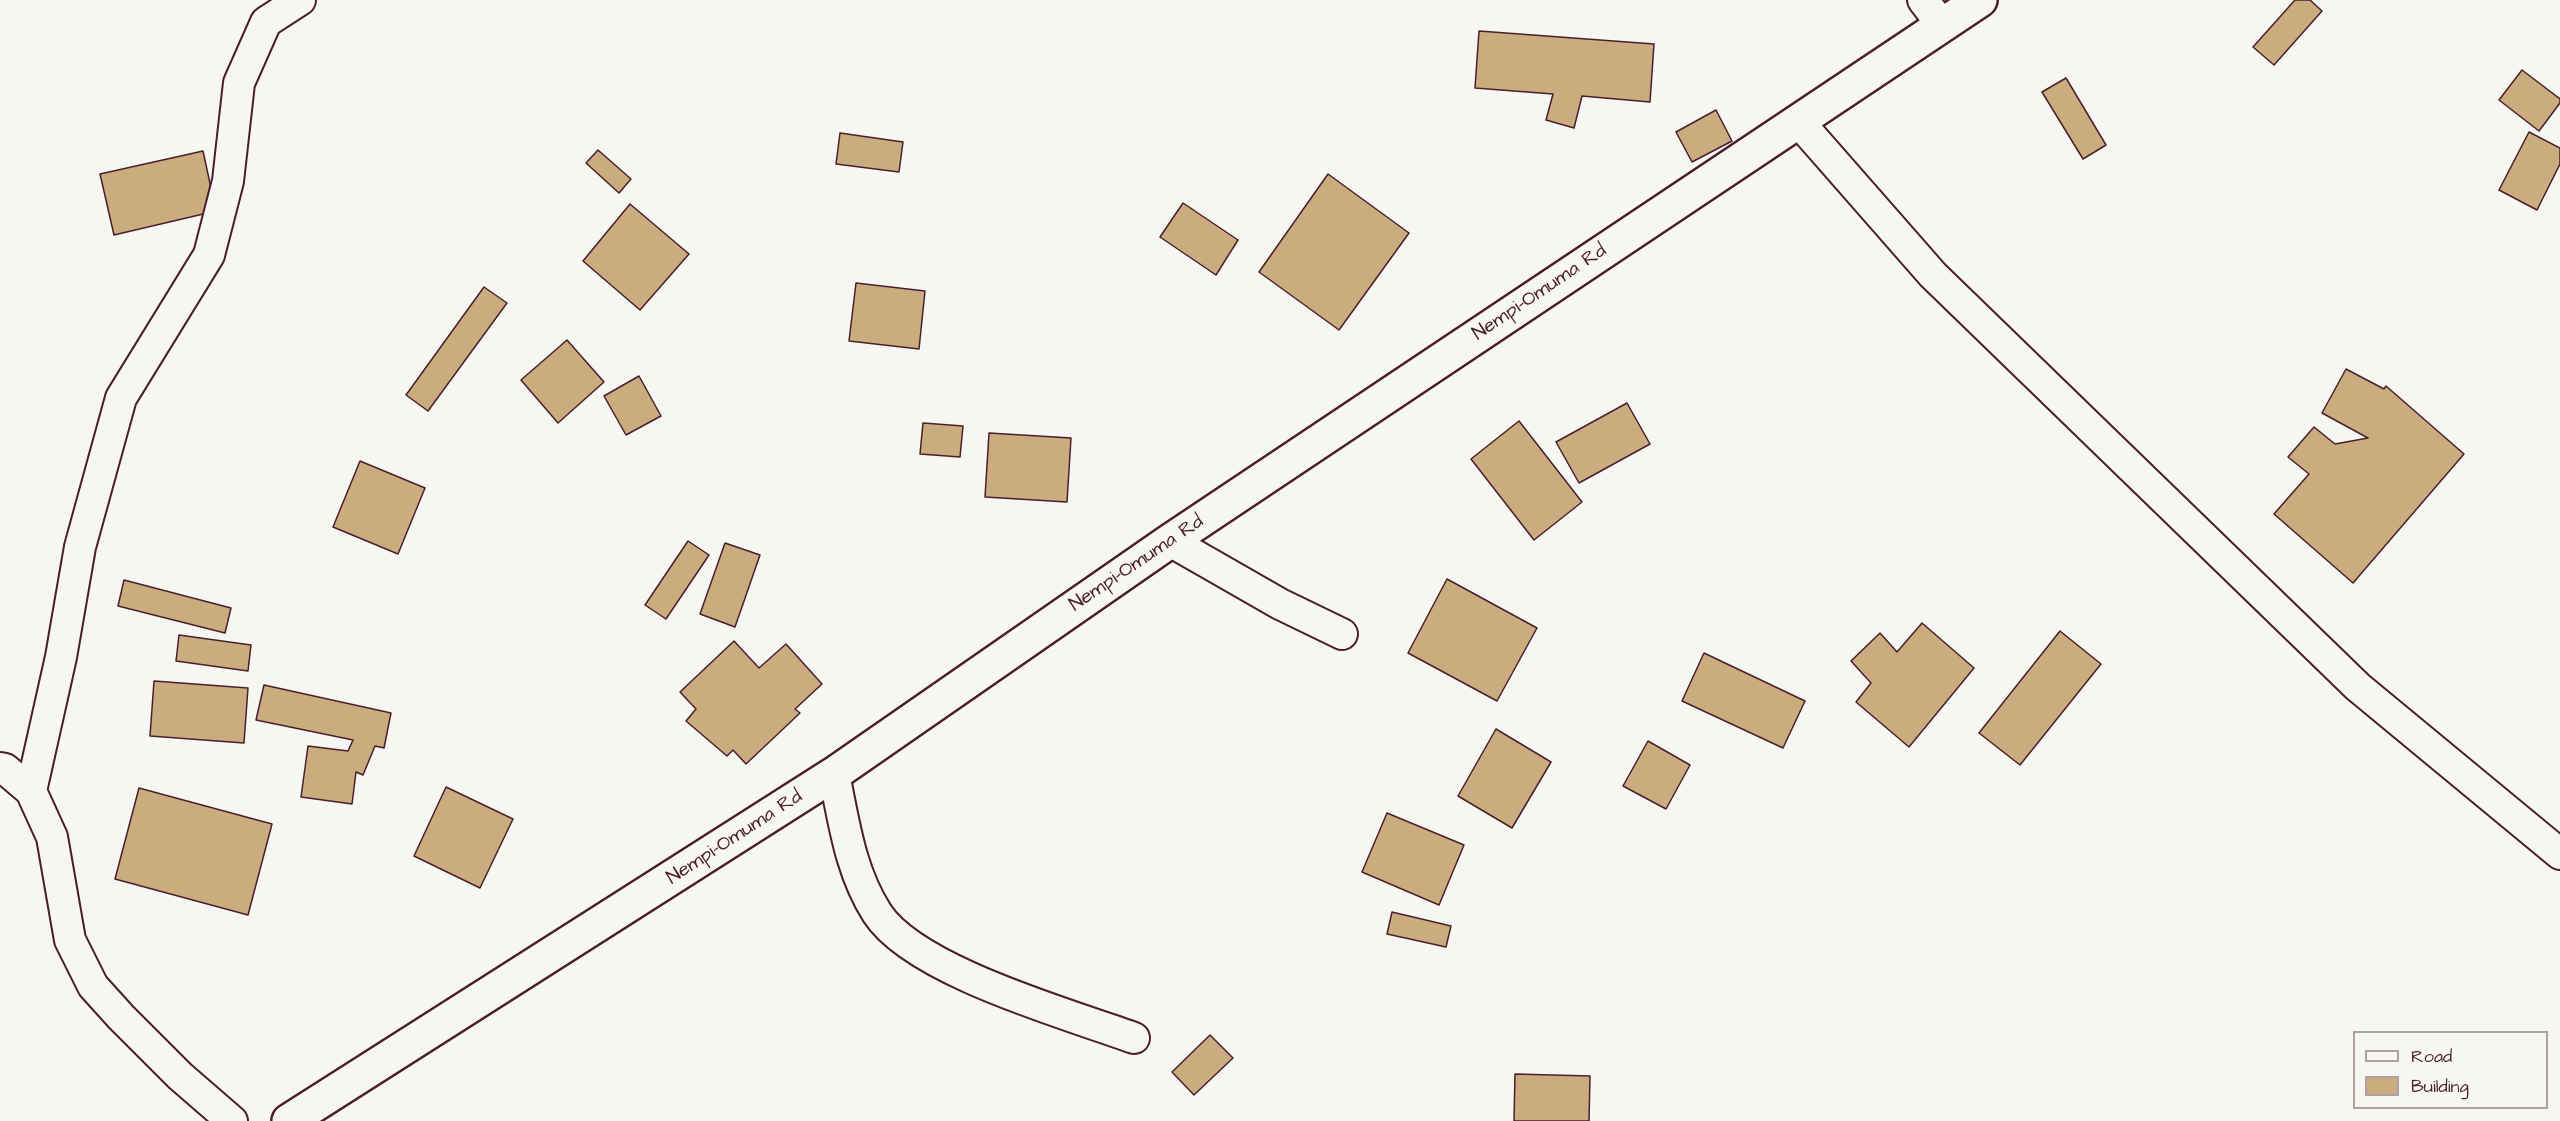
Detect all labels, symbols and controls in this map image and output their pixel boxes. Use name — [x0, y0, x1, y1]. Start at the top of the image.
street label: Nempi-Omuma Rd — [1468, 239, 1612, 347]
street label: Nempi-Omuma Rd — [1065, 510, 1209, 618]
street label: Nempi-Omuma Rd — [663, 785, 807, 891]
legend — [2353, 1031, 2548, 1109]
text: Road — [2411, 1044, 2452, 1069]
text: Building — [2411, 1074, 2469, 1099]

